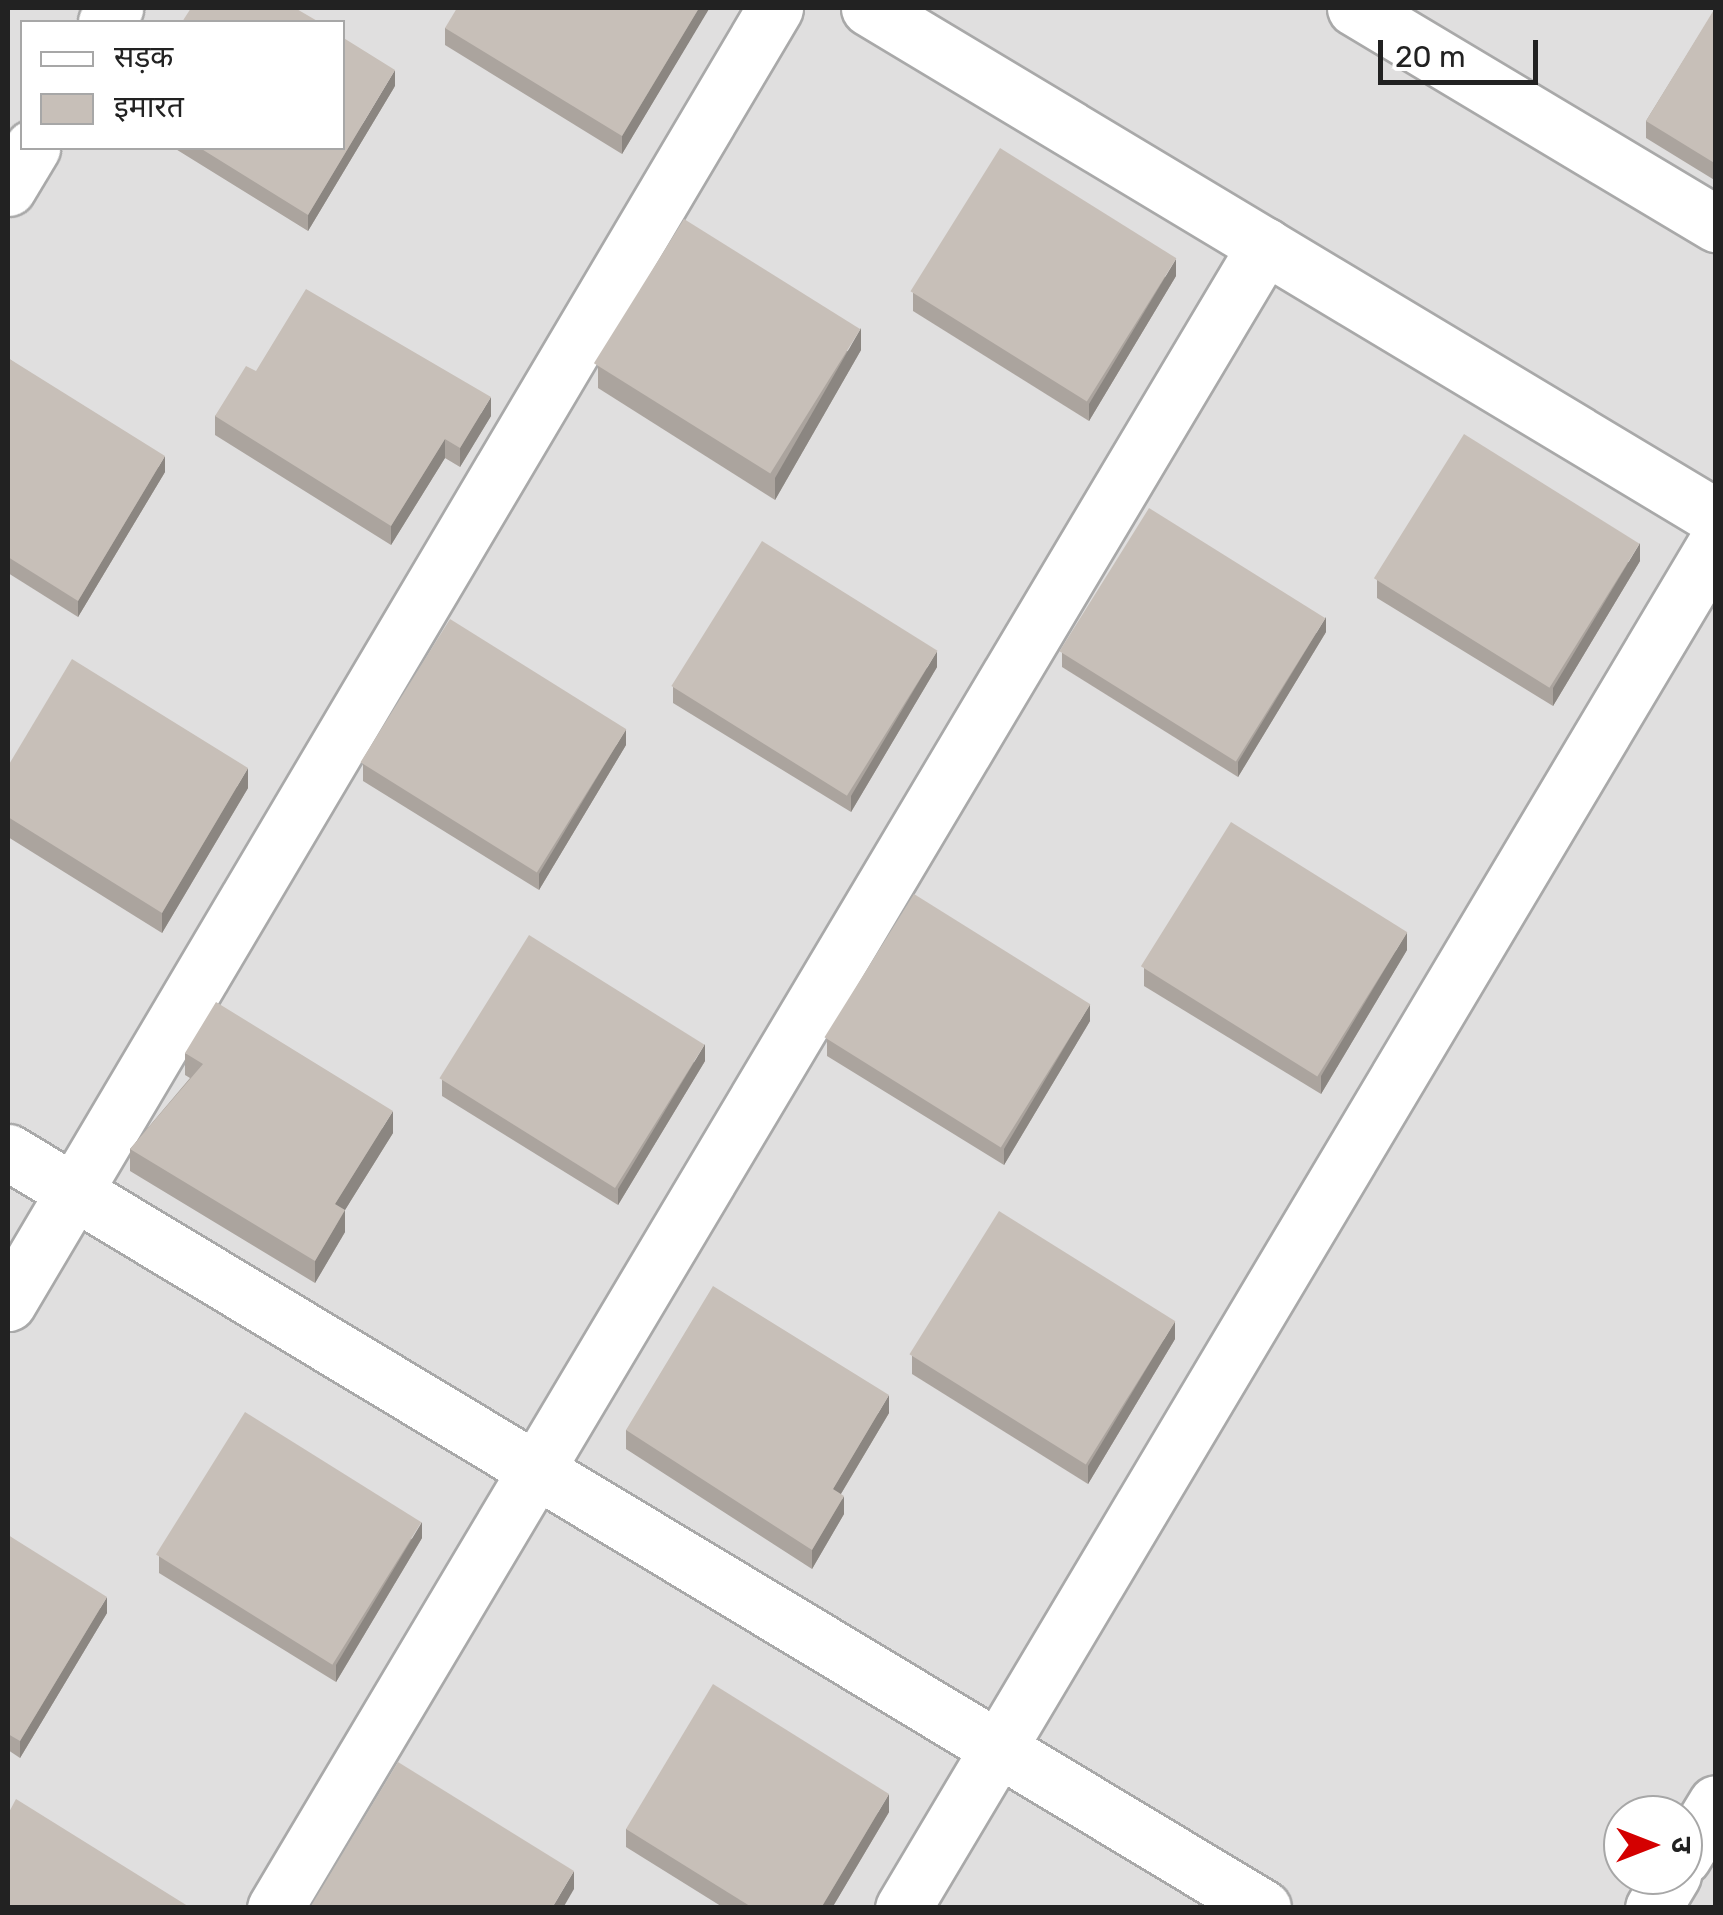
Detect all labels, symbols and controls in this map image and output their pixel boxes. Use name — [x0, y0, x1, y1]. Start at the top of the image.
legend — [20, 20, 345, 150]
scale bar — [1383, 20, 1543, 82]
text: सड़क — [114, 39, 173, 75]
text: 20 m — [1395, 39, 1466, 75]
text: इमारत — [114, 89, 184, 125]
north arrow — [1603, 1795, 1703, 1895]
text: उ — [1665, 1837, 1698, 1853]

